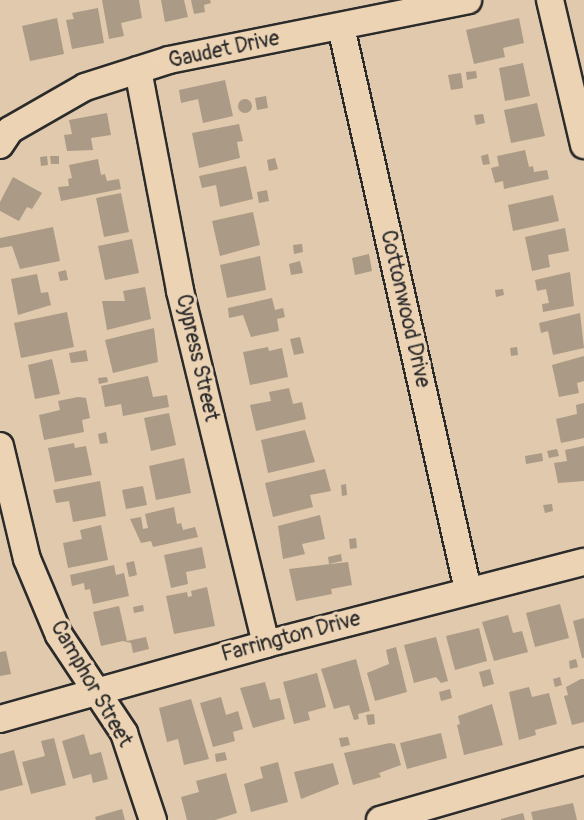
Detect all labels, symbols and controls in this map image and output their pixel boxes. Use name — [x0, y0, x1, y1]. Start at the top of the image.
street label: Gaudet Drive — [166, 26, 282, 74]
street label: Cottonwood Drive — [375, 228, 435, 390]
street label: Cypress Street — [170, 292, 224, 424]
street label: Farrington Drive — [219, 606, 363, 668]
street label: Camphor Street — [45, 616, 137, 752]

